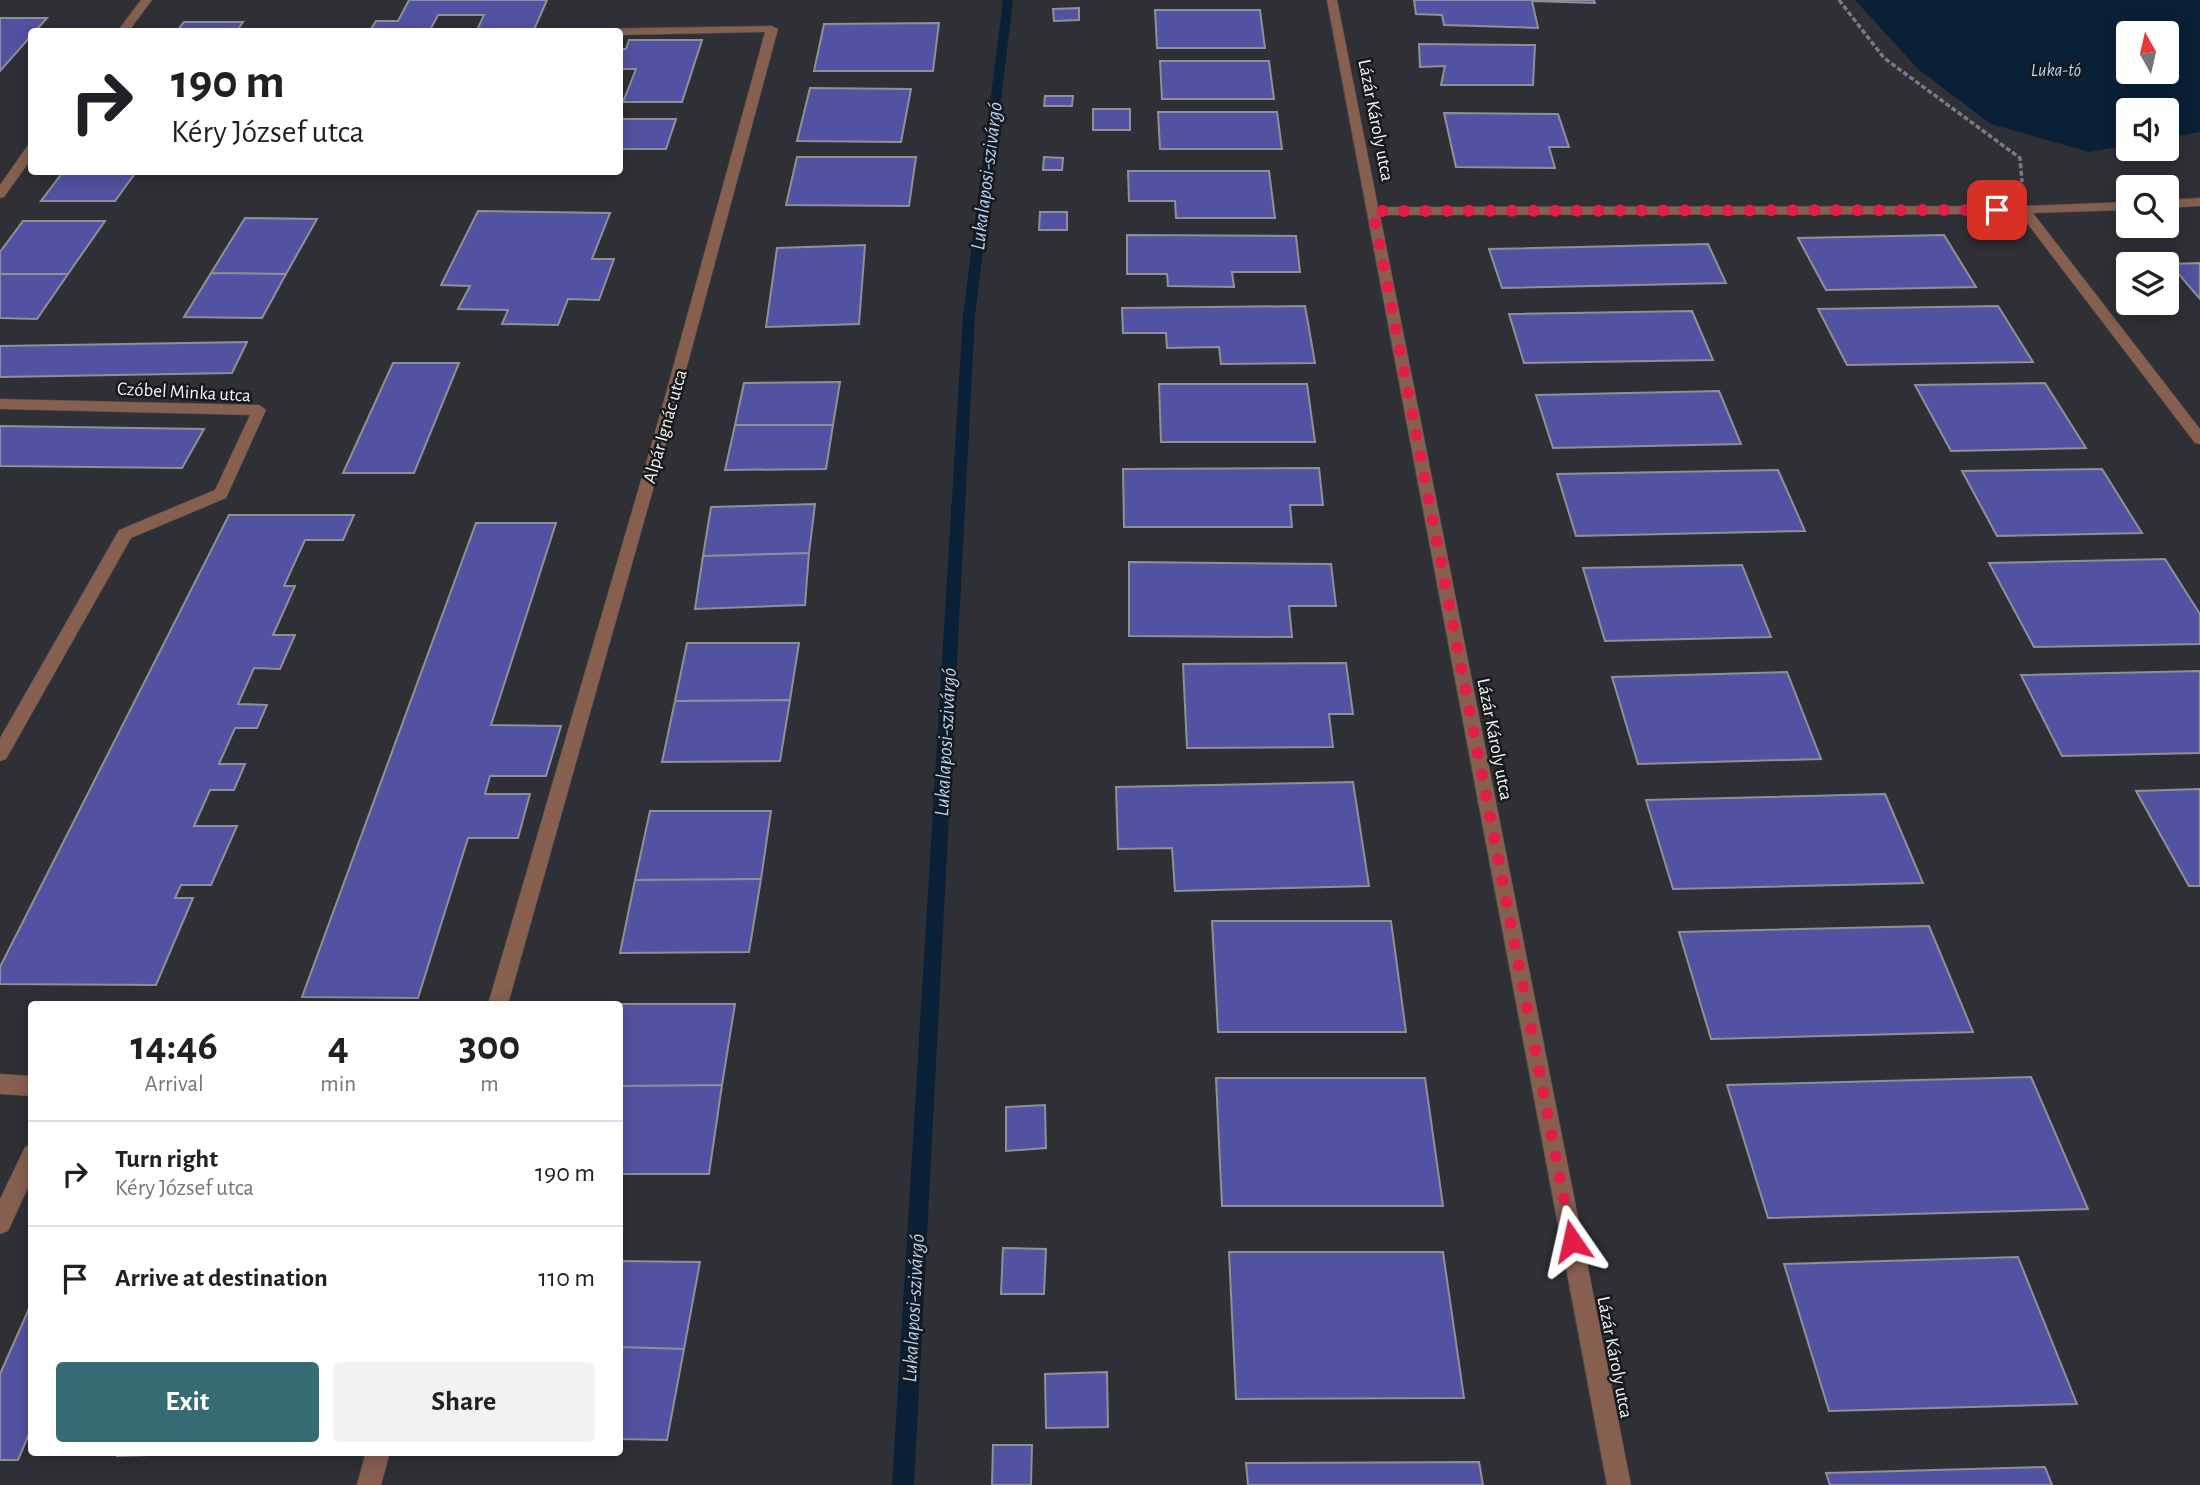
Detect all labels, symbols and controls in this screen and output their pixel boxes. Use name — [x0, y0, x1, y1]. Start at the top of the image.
north arrow — [2116, 21, 2179, 84]
map controls — [2116, 21, 2179, 315]
icon: right — [56, 56, 147, 147]
text: 190 m — [171, 58, 285, 107]
street label: Lázár Károly utca — [1354, 58, 1397, 183]
water label: Luka-tó — [2031, 62, 2081, 80]
button: sound — [2116, 98, 2179, 161]
water label: Lukalaposi-szivárgó — [967, 101, 1007, 251]
text: Kéry József utca — [171, 116, 364, 148]
button: search — [2116, 175, 2179, 238]
pin — [1967, 180, 2027, 240]
icon: arrive — [1978, 191, 2016, 229]
button: layers — [2116, 252, 2179, 315]
street label: Alpár Ignác utca — [640, 367, 691, 485]
street label: Czóbel Minka utca — [117, 380, 251, 405]
water label: Lukalaposi-szivárgó — [931, 667, 961, 817]
street label: Lázár Károly utca — [1473, 677, 1516, 802]
text: 14:46 — [131, 1025, 218, 1067]
text: 4 — [328, 1025, 349, 1067]
text: 300 — [459, 1025, 521, 1067]
text: Arrival — [145, 1073, 204, 1096]
text: min — [320, 1073, 356, 1096]
text: m — [480, 1073, 499, 1096]
text: Turn right — [115, 1146, 218, 1172]
icon: right — [56, 1155, 94, 1193]
text: 190 m — [535, 1160, 595, 1186]
text: Kéry József utca — [115, 1177, 254, 1200]
position arrow — [1535, 1204, 1609, 1278]
water label: Lukalaposi-szivárgó — [899, 1233, 929, 1383]
icon: arrive — [56, 1260, 94, 1298]
text: Arrive at destination — [115, 1265, 328, 1291]
text: 110 m — [538, 1265, 595, 1291]
street label: Lázár Károly utca — [1593, 1295, 1636, 1420]
button: Exit — [56, 1362, 319, 1442]
button: Share — [333, 1362, 595, 1442]

